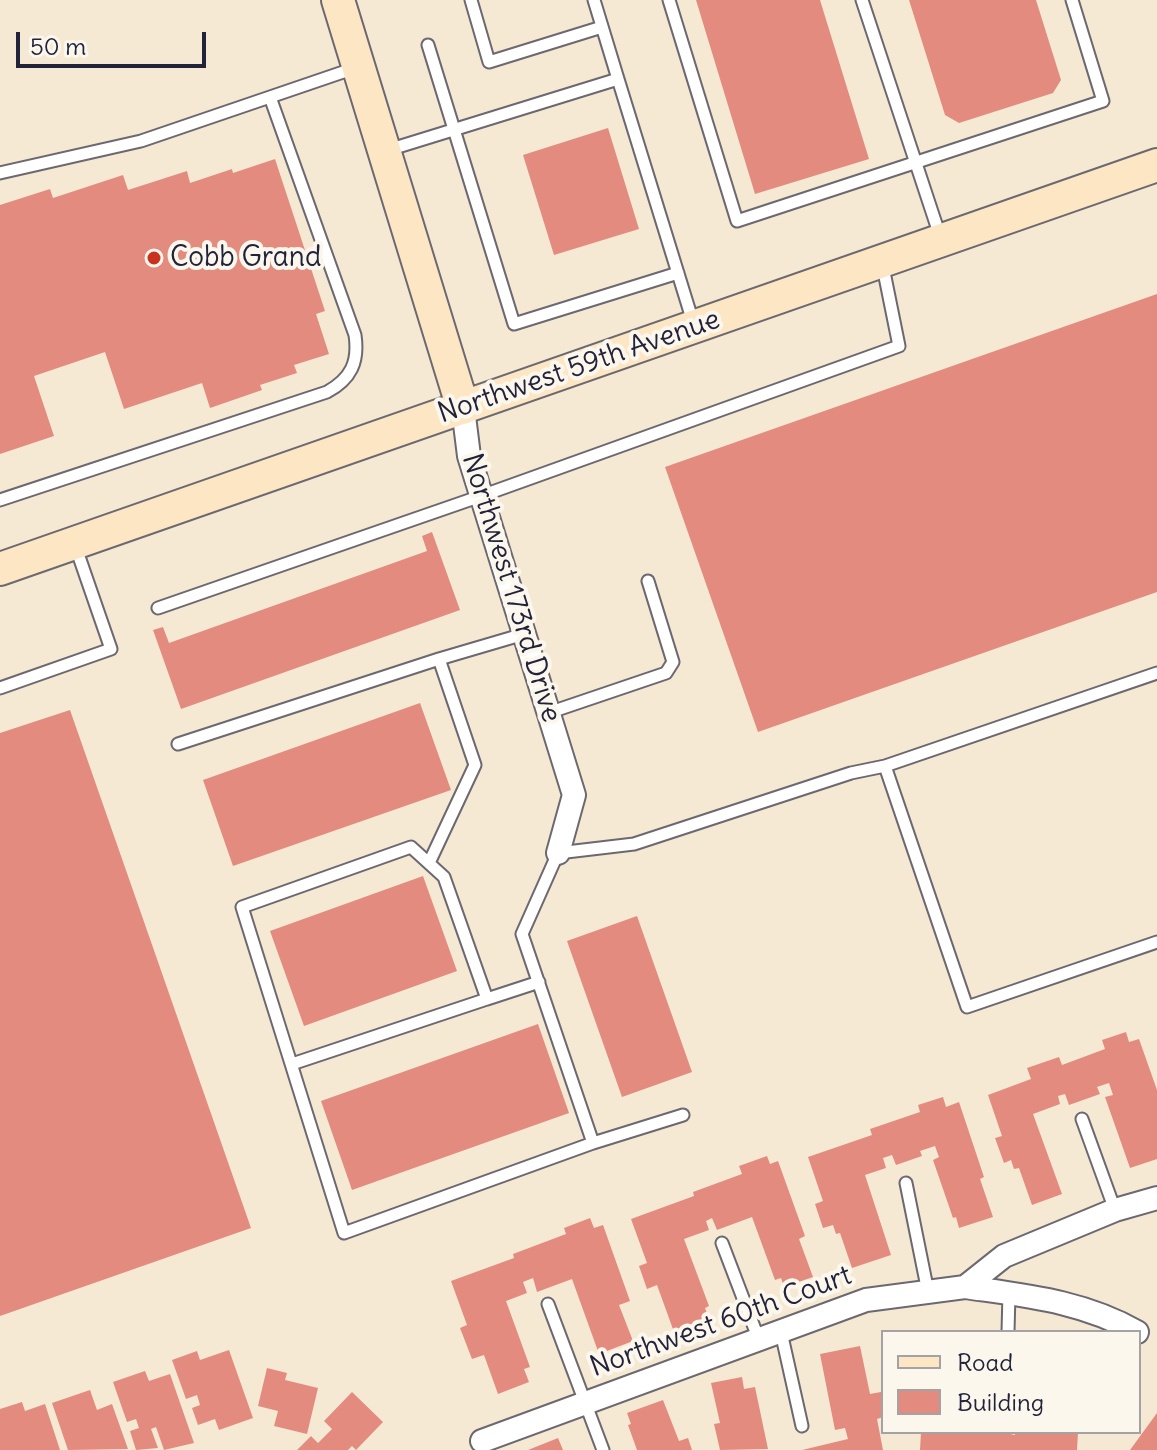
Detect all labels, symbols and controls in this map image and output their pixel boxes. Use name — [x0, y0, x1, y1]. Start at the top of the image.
scale bar — [20, 16, 210, 66]
text: 50 m — [30, 31, 86, 61]
place label: Cobb Grand — [170, 241, 321, 275]
marker: Cobb Grand — [145, 249, 163, 267]
street label: Northwest 59th Avenue — [434, 303, 724, 431]
street label: Northwest 173rd Drive — [454, 450, 568, 726]
street label: Northwest 60th Court — [586, 1259, 856, 1385]
legend — [881, 1330, 1141, 1434]
text: Road — [957, 1347, 1013, 1377]
text: Building — [957, 1387, 1044, 1417]

